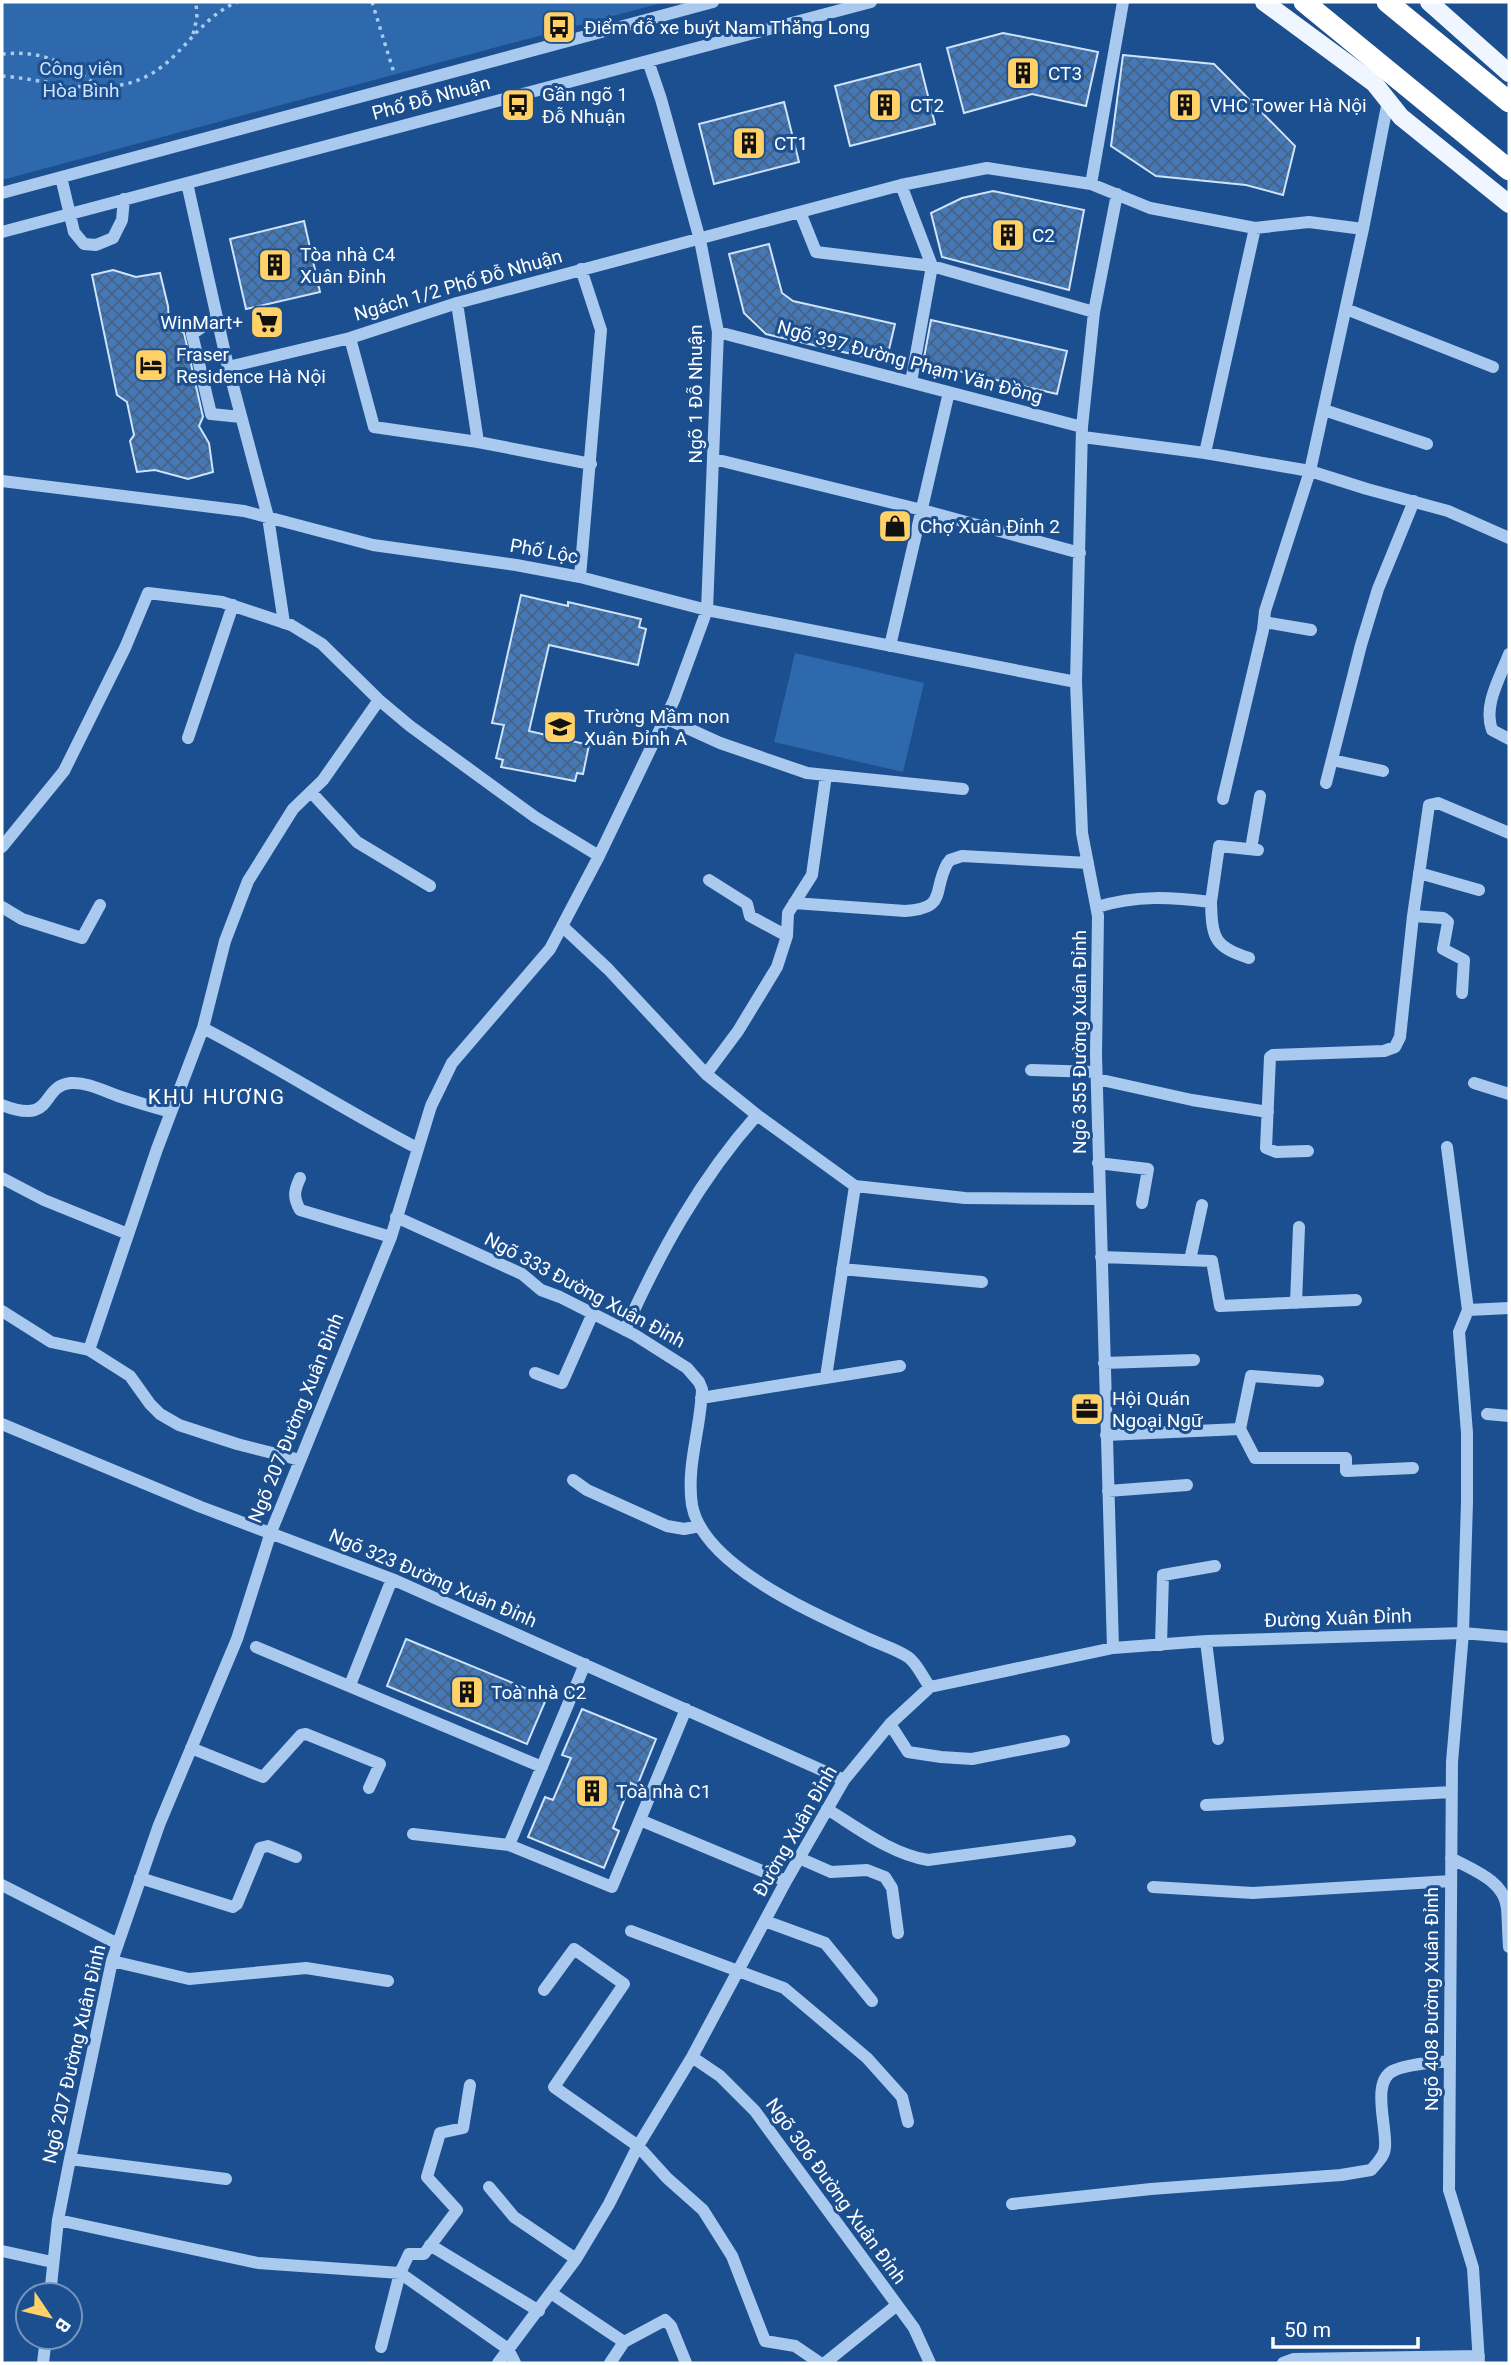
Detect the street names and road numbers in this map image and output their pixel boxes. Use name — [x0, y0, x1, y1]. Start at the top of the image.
street label: Phố Đỗ Nhuận — [369, 71, 493, 125]
street label: Ngách 1/2 Phố Đỗ Nhuận — [351, 244, 565, 326]
street label: Ngõ 397 Đường Phạm Văn Đồng — [775, 315, 1045, 409]
street label: Ngõ 1 Đỗ Nhuận — [684, 325, 707, 463]
street label: Phố Lộc — [508, 534, 580, 568]
street label: Ngõ 355 Đường Xuân Đỉnh — [1068, 930, 1091, 1154]
street label: Ngõ 333 Đường Xuân Đỉnh — [481, 1227, 689, 1353]
street label: Ngõ 207 Đường Xuân Đỉnh — [243, 1310, 349, 1526]
street label: Ngõ 323 Đường Xuân Đỉnh — [325, 1524, 541, 1632]
street label: Đường Xuân Đỉnh — [1264, 1604, 1412, 1632]
street label: Đường Xuân Đỉnh — [748, 1761, 842, 1901]
street label: Ngõ 408 Đường Xuân Đỉnh — [1420, 1887, 1443, 2111]
street label: Ngõ 207 Đường Xuân Đỉnh — [38, 1942, 110, 2166]
street label: Ngõ 306 Đường Xuân Đỉnh — [761, 2094, 911, 2288]

